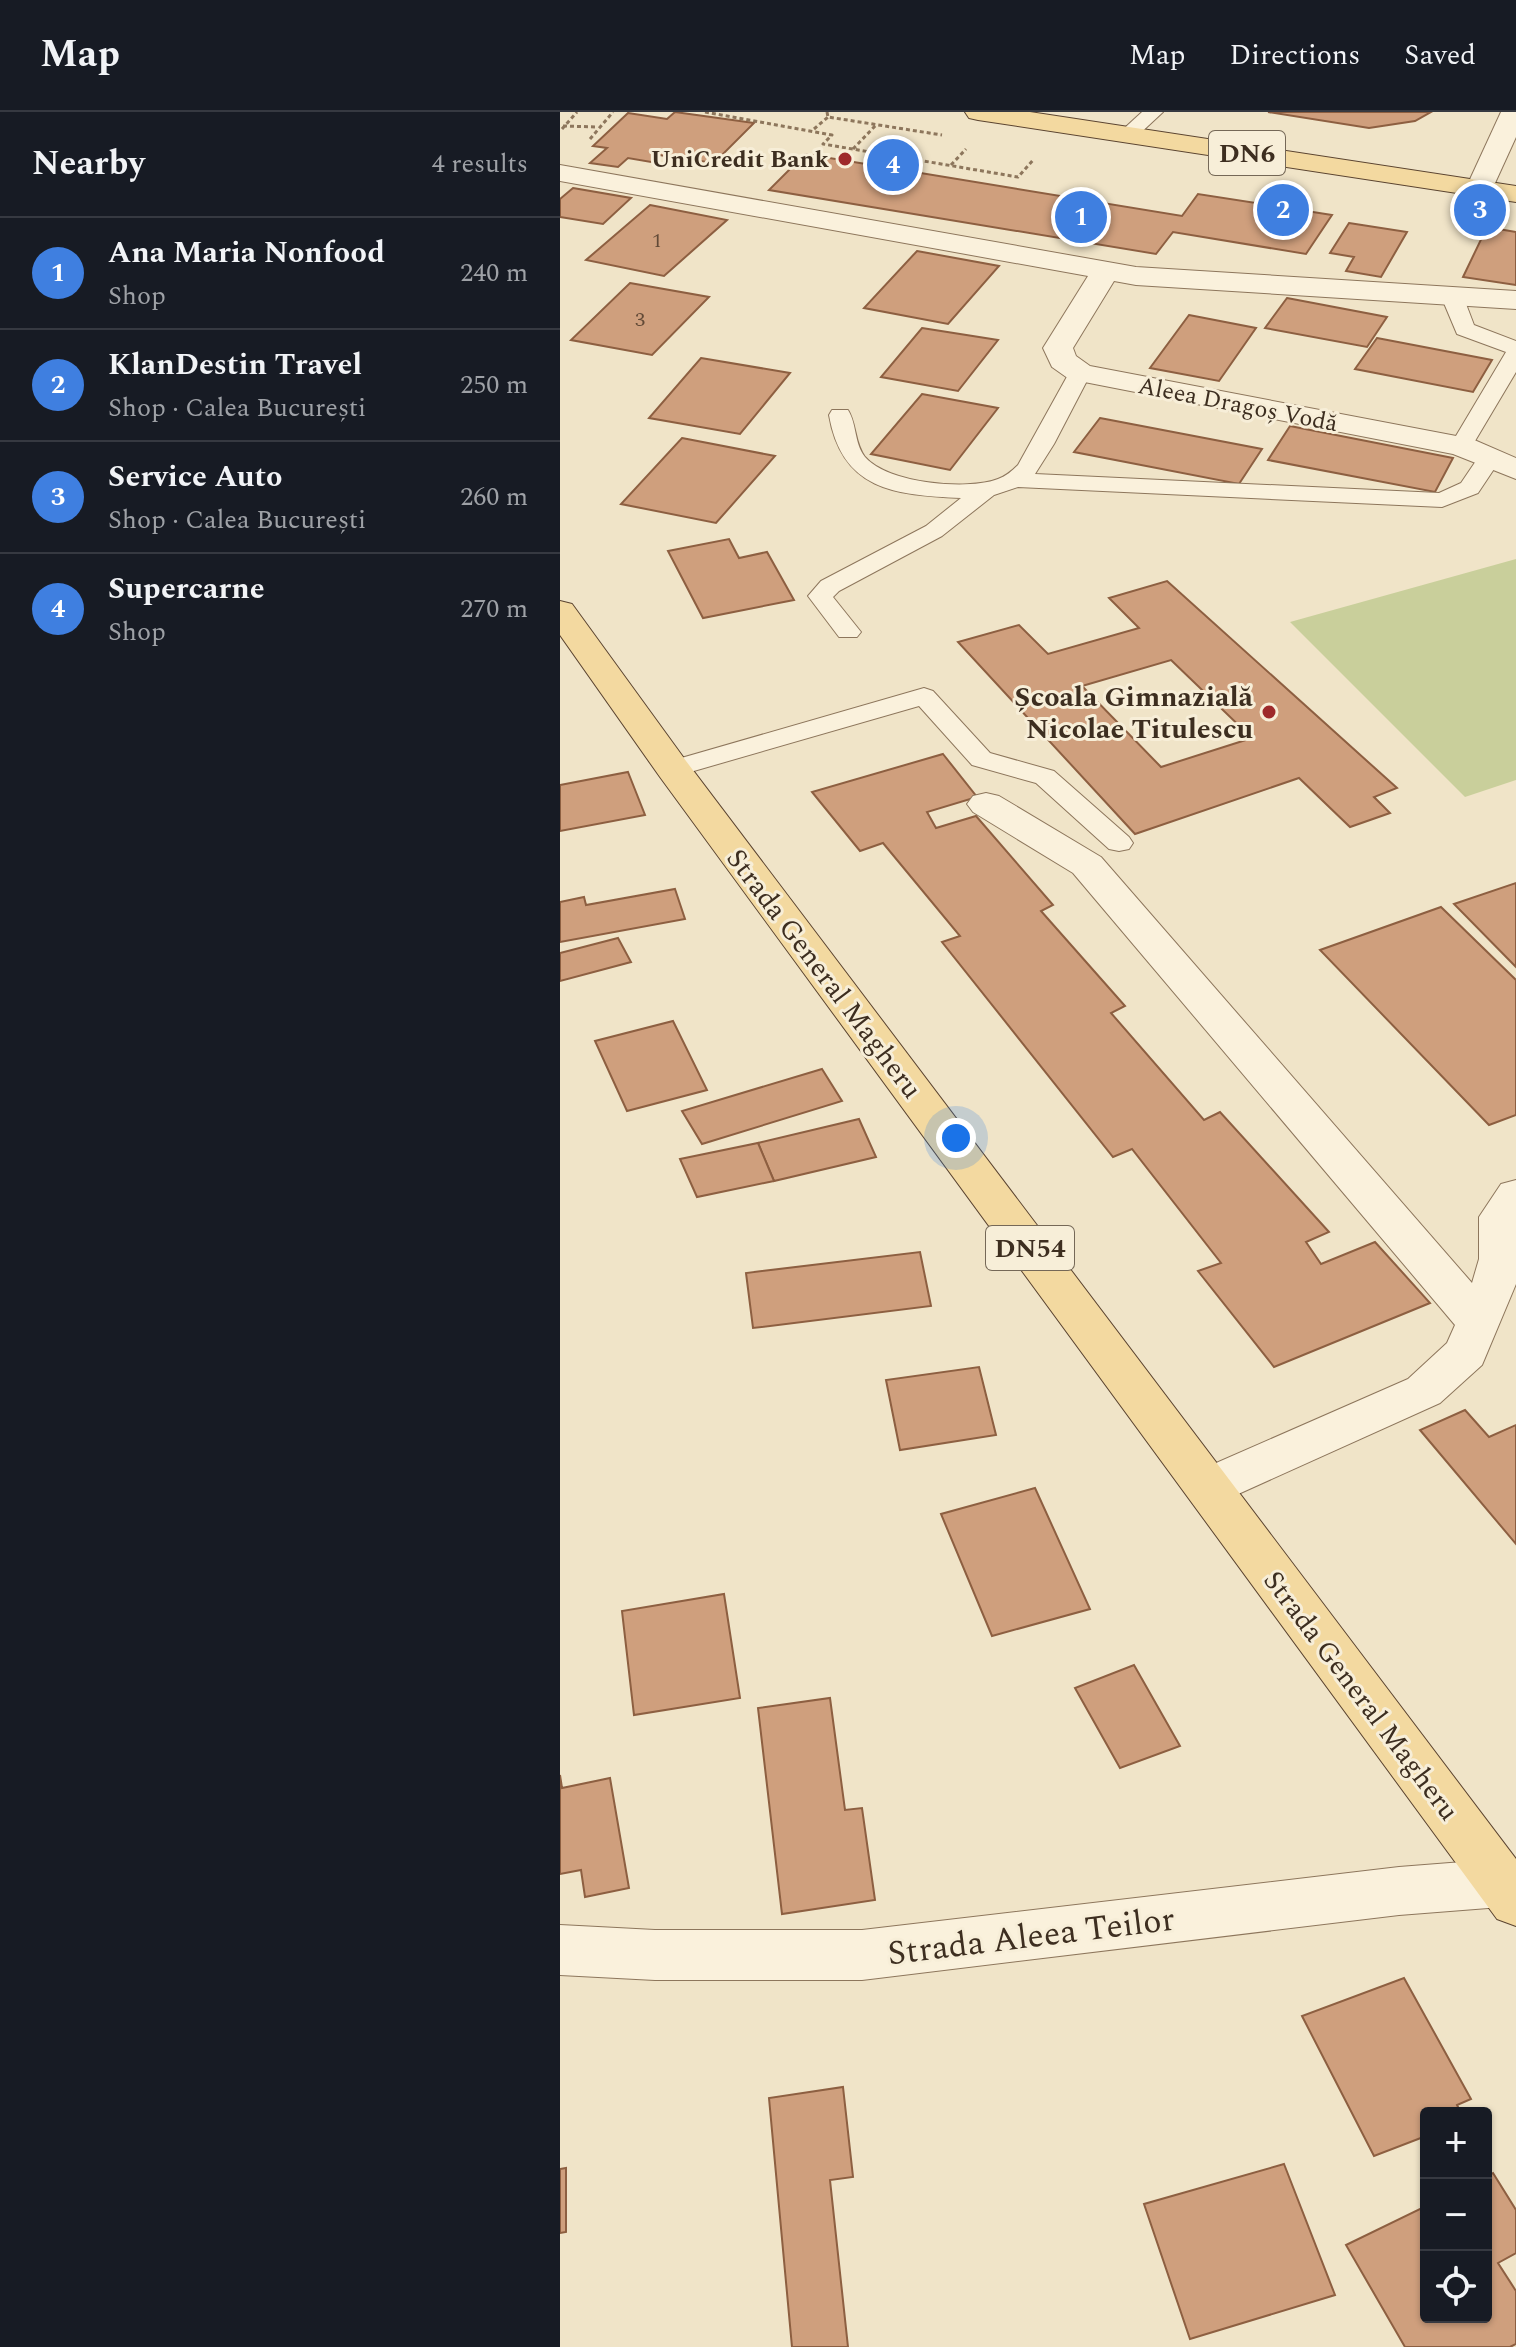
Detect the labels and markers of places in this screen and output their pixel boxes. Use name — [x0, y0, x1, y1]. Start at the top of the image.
pin: 4 — [867, 135, 919, 195]
place label: UniCredit Bank — [651, 142, 830, 178]
marker: UniCredit Bank — [836, 150, 854, 168]
pin: 2 — [1257, 180, 1309, 240]
pin: 3 — [1454, 180, 1506, 240]
pin: 1 — [1055, 187, 1107, 247]
place label: Școala Gimnazială Nicolae Titulescu — [1014, 676, 1254, 751]
marker: Școala Gimnazială Nicolae Titulescu — [1260, 703, 1278, 721]

